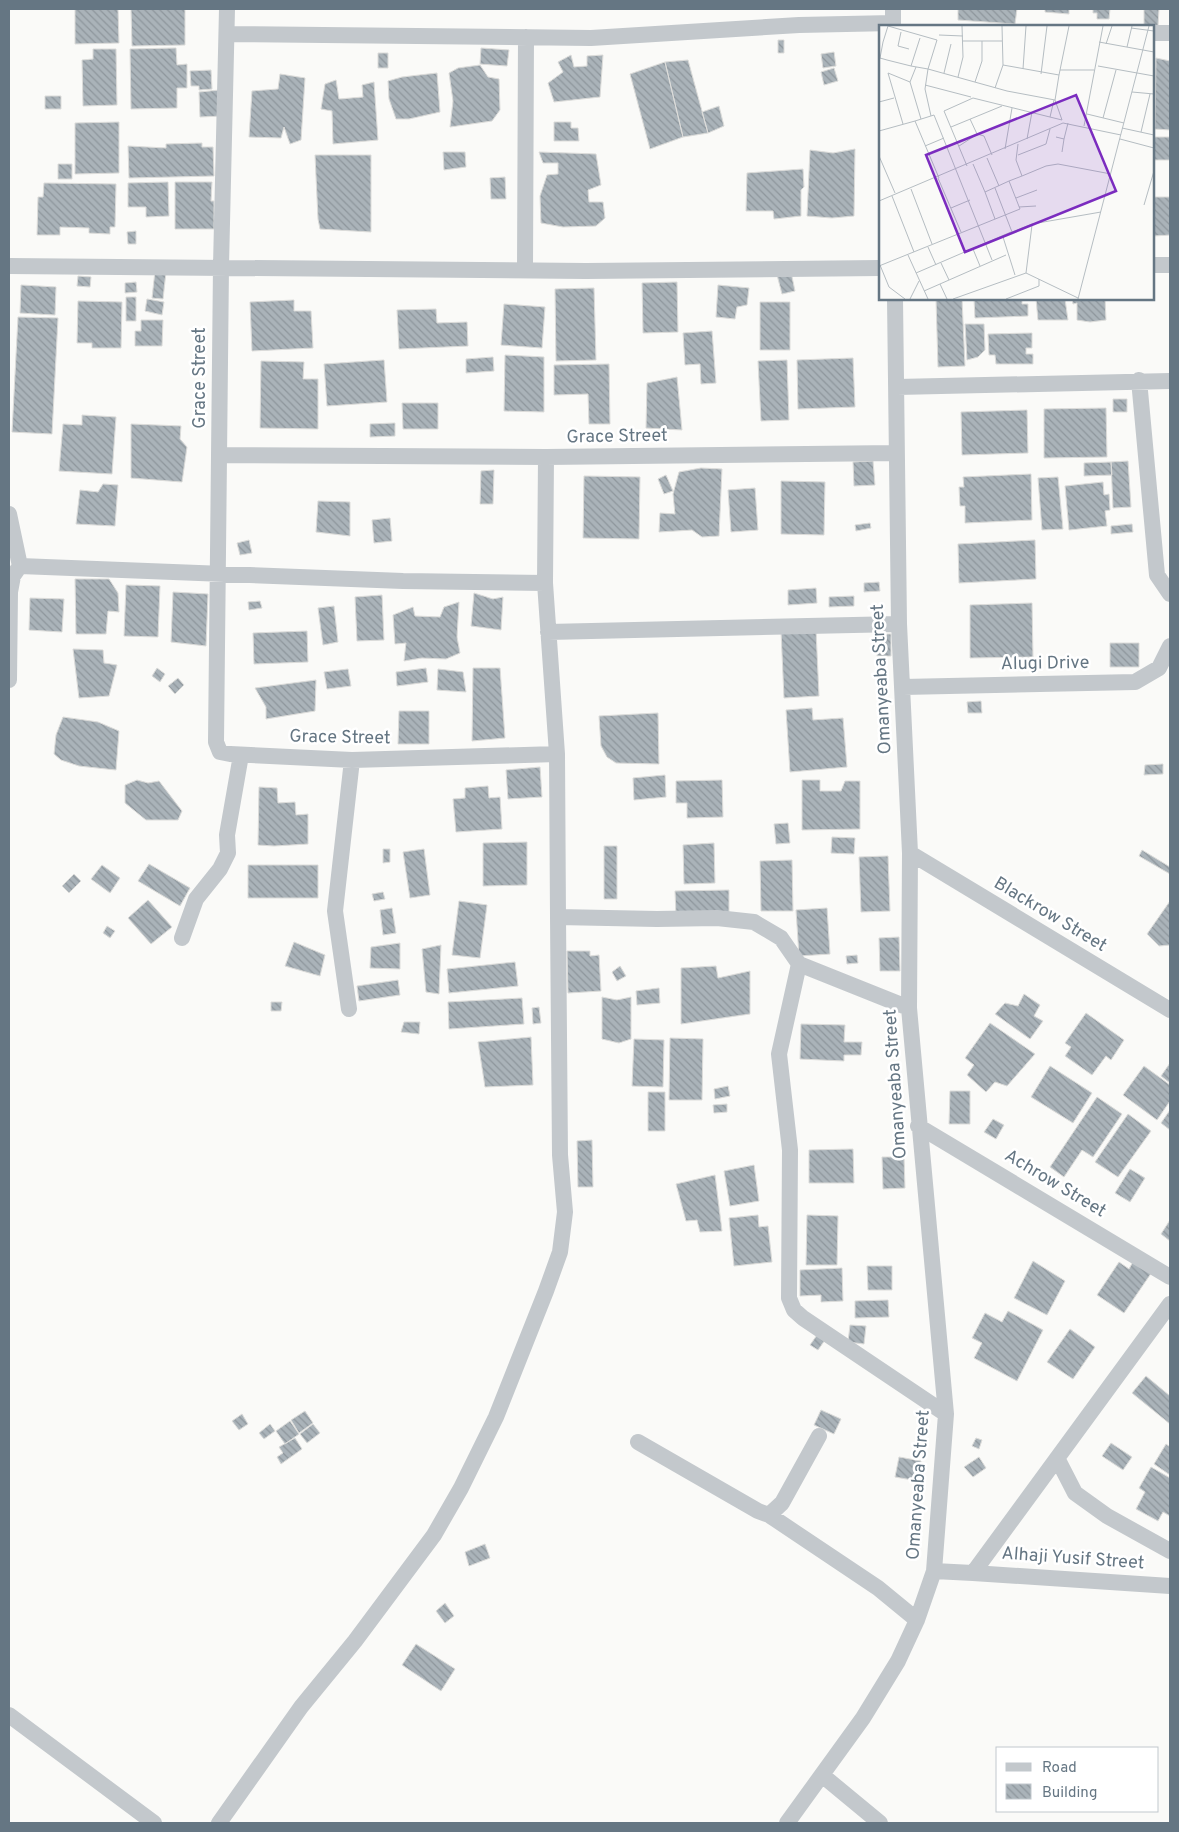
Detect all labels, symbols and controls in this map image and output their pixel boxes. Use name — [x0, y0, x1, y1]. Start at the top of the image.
inset map — [879, 25, 1154, 300]
street label: Grace Street — [189, 327, 212, 429]
street label: Grace Street — [566, 425, 668, 449]
street label: Omanyeaba Street — [867, 603, 897, 755]
street label: Alugi Drive — [1001, 652, 1089, 676]
street label: Grace Street — [289, 726, 391, 750]
street label: Blackrow Street — [989, 872, 1111, 958]
street label: Omanyeaba Street — [879, 1008, 913, 1160]
street label: Achrow Street — [1000, 1145, 1110, 1223]
street label: Omanyeaba Street — [902, 1409, 936, 1561]
street label: Alhaji Yusif Street — [1001, 1543, 1145, 1575]
legend — [996, 1747, 1159, 1812]
text: Road — [1042, 1759, 1077, 1778]
text: Building — [1042, 1784, 1097, 1803]

